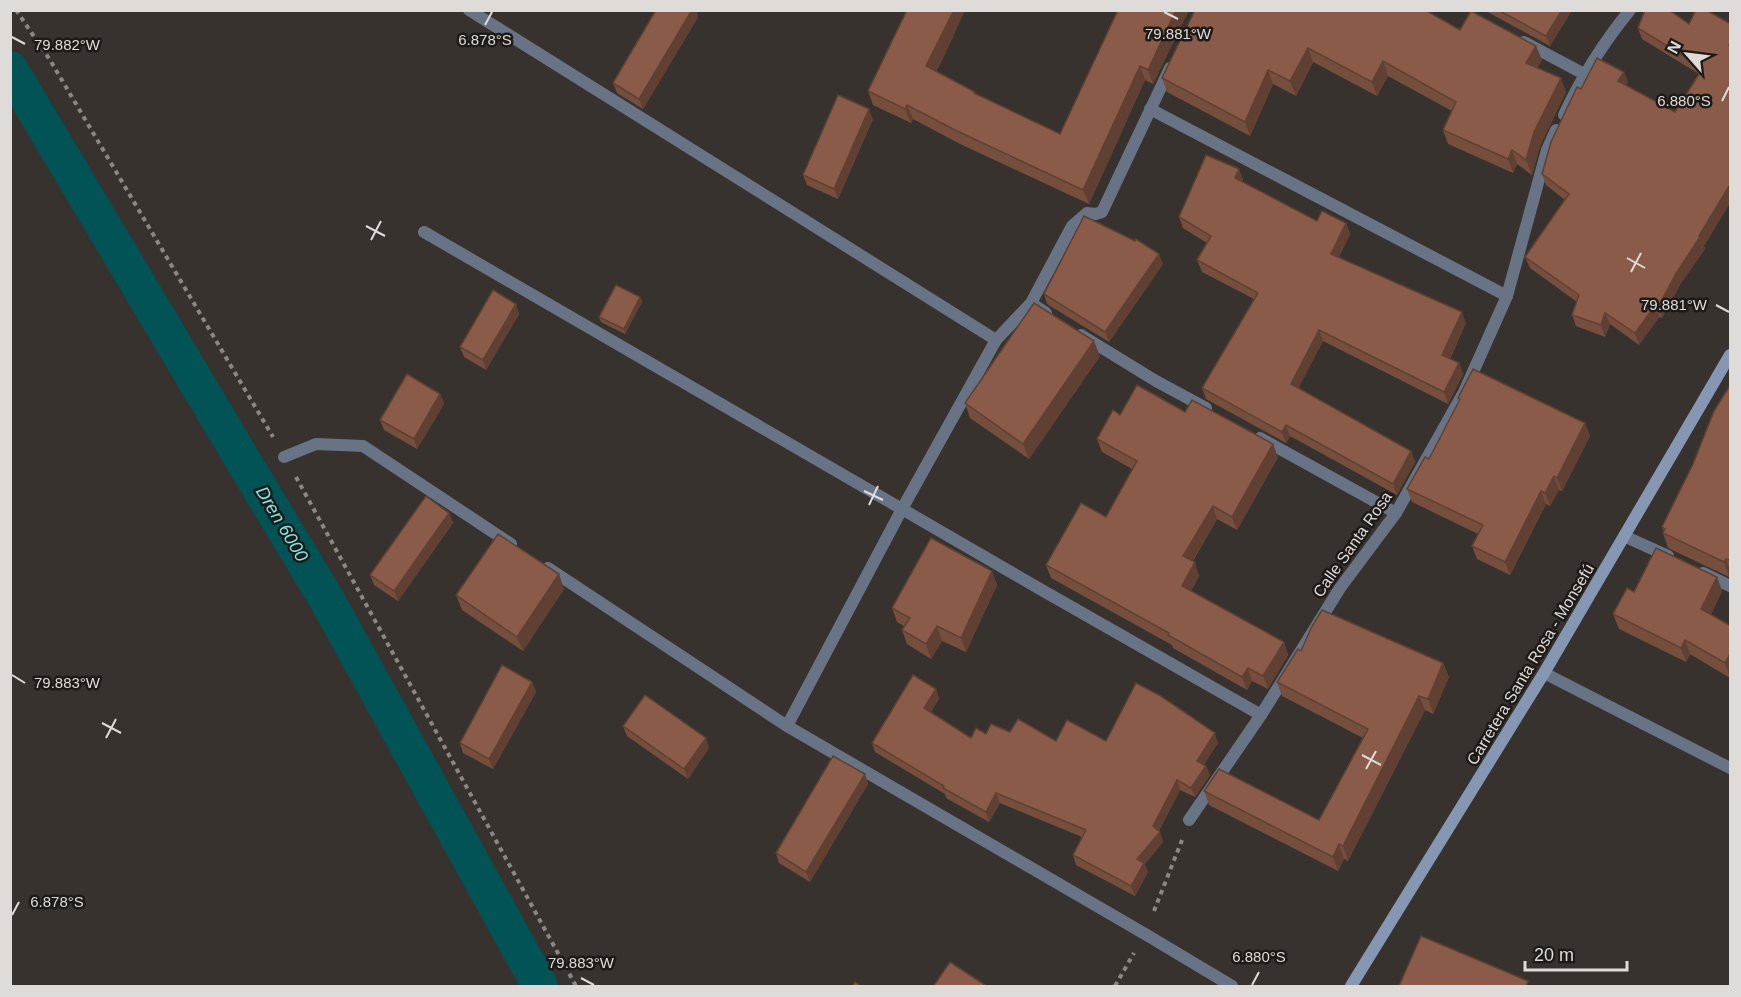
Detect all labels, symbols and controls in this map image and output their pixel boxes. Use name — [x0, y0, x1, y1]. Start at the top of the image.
north arrow — [1657, 24, 1717, 84]
text: 79.881°W — [1145, 25, 1212, 42]
text: 6.878°S — [458, 31, 512, 48]
text: 79.882°W — [34, 36, 101, 53]
text: N — [1664, 38, 1684, 56]
text: 6.880°S — [1657, 92, 1711, 109]
text: 79.881°W — [1641, 296, 1708, 313]
water label: Dren 6000 — [252, 483, 312, 565]
street label: Calle Santa Rosa — [1310, 488, 1395, 600]
street label: Carretera Santa Rosa - Monsefú — [1464, 561, 1597, 768]
text: 79.883°W — [34, 674, 101, 691]
text: 6.878°S — [30, 893, 84, 910]
scale bar — [1525, 934, 1627, 972]
text: 20 m — [1534, 945, 1574, 965]
text: 6.880°S — [1232, 948, 1286, 965]
text: 79.883°W — [548, 954, 615, 971]

